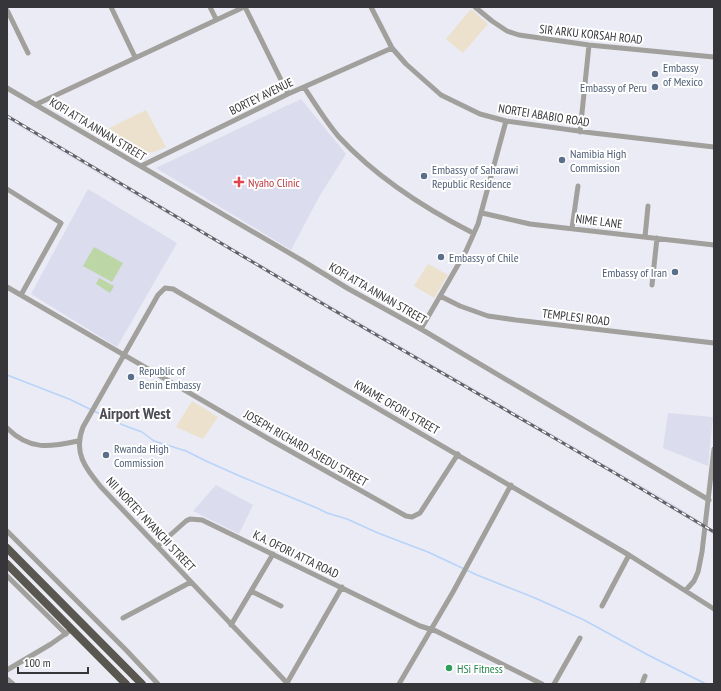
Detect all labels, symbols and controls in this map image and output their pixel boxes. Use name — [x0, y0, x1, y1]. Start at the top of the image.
street label: SIR ARKU KORSAH ROAD — [539, 21, 643, 47]
place label: Embassy of Mexico — [663, 60, 703, 89]
marker: Embassy of Mexico — [650, 69, 660, 79]
street label: BORTEY AVENUE — [227, 74, 295, 118]
place label: Embassy of Peru — [580, 80, 647, 95]
marker: Embassy of Peru — [650, 82, 660, 92]
street label: KOFI ATTA ANNAN STREET — [47, 94, 150, 164]
street label: NORTEI ABABIO ROAD — [497, 100, 591, 130]
place label: Namibia High Commission — [570, 146, 626, 175]
marker: Namibia High Commission — [557, 155, 567, 165]
place label: Embassy of Saharawi Republic Residence — [432, 162, 518, 191]
marker: Embassy of Saharawi Republic Residence — [419, 171, 429, 181]
place label: Nyaho Clinic — [248, 175, 301, 190]
marker: Nyaho Clinic — [233, 176, 245, 188]
street label: NIME LANE — [575, 211, 623, 231]
place label: Embassy of Chile — [449, 250, 519, 265]
marker: Embassy of Chile — [436, 252, 446, 262]
street label: KOFI ATTA ANNAN STREET — [327, 259, 430, 327]
place label: Embassy of Iran — [602, 265, 667, 280]
marker: Embassy of Iran — [670, 267, 680, 277]
street label: TEMPLESI ROAD — [541, 305, 611, 329]
place label: Republic of Benin Embassy — [139, 363, 201, 392]
marker: Republic of Benin Embassy — [126, 372, 136, 382]
street label: KWAME OFORI STREET — [352, 377, 443, 438]
district label: Airport West — [98, 403, 171, 423]
street label: JOSEPH RICHARD ASIEDU STREET — [241, 406, 371, 490]
place label: Rwanda High Commission — [114, 441, 169, 470]
marker: Rwanda High Commission — [101, 450, 111, 460]
street label: NII NORTEY NYANCHI STREET — [103, 474, 199, 575]
street label: K.A. OFORI ATTA ROAD — [251, 527, 341, 581]
scale bar — [18, 649, 88, 675]
text: 100 m — [24, 655, 51, 670]
place label: HSi Fitness — [457, 661, 503, 676]
marker: HSi Fitness — [444, 663, 454, 673]

